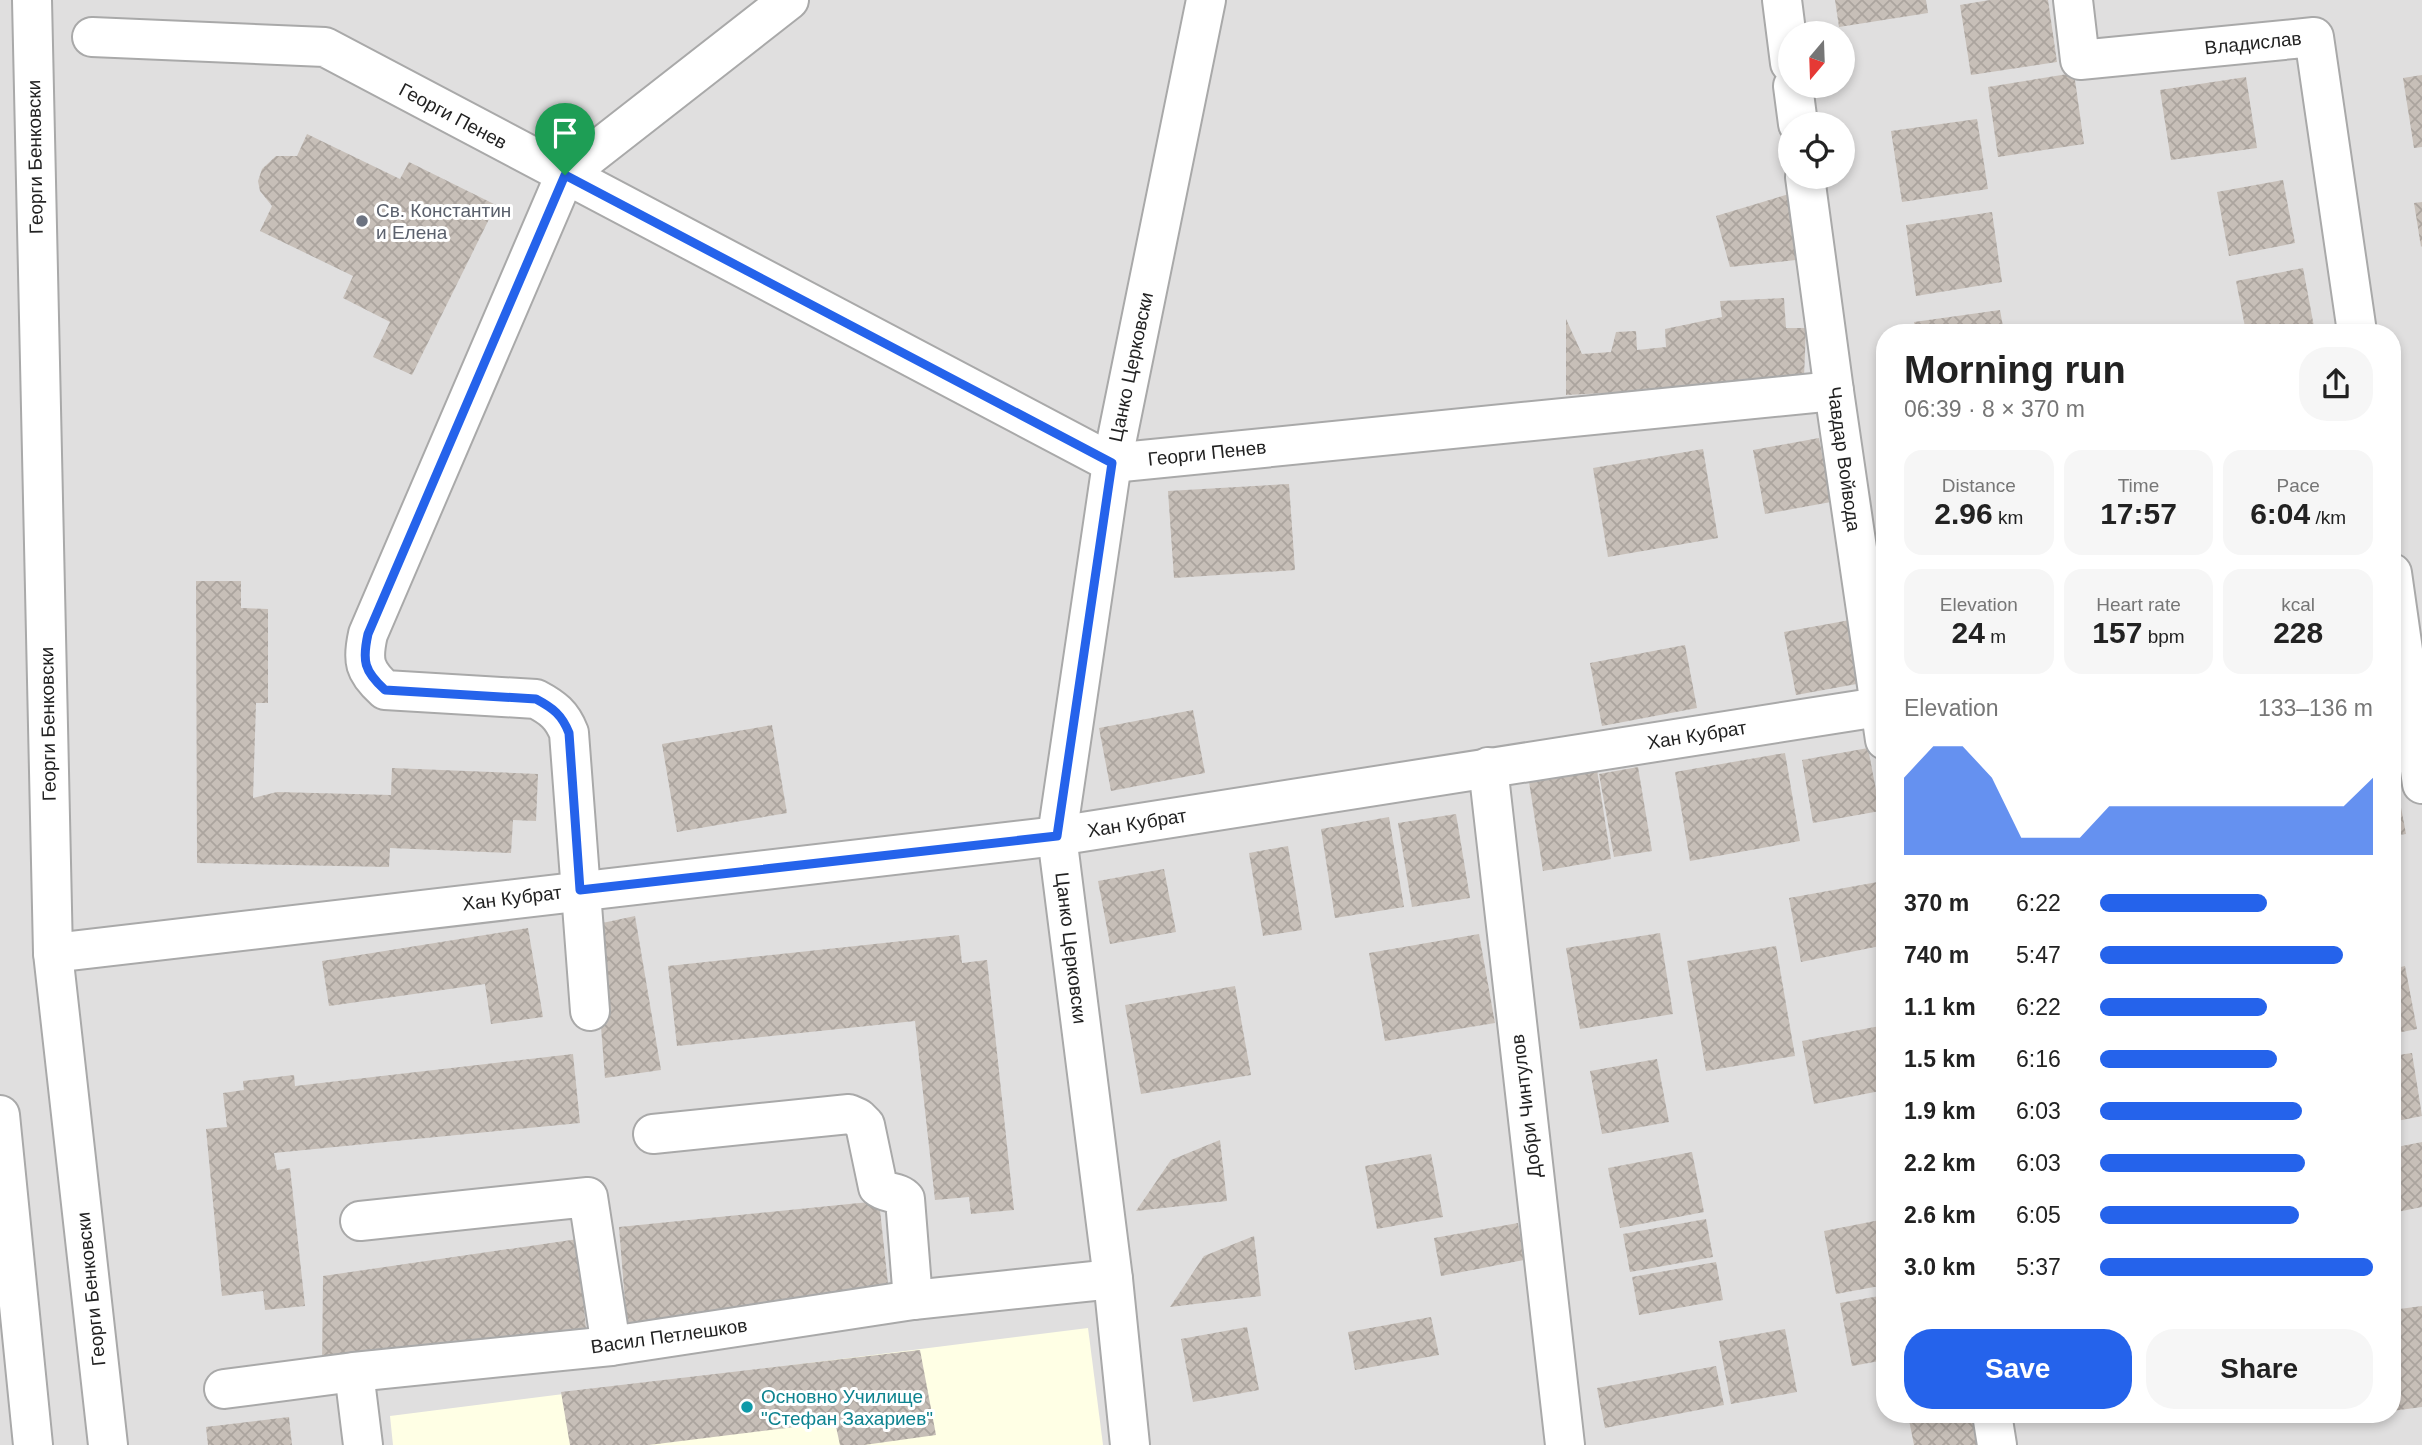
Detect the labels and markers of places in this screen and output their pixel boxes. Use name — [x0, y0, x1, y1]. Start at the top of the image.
pin — [535, 103, 595, 175]
place label: Св. Константин и Елена — [376, 200, 511, 243]
marker: Св. Константин и Елена — [354, 213, 370, 229]
place label: Основно Училище "Стефан Захариев" — [761, 1386, 933, 1429]
marker: Основно Училище "Стефан Захариев" — [739, 1399, 755, 1415]

